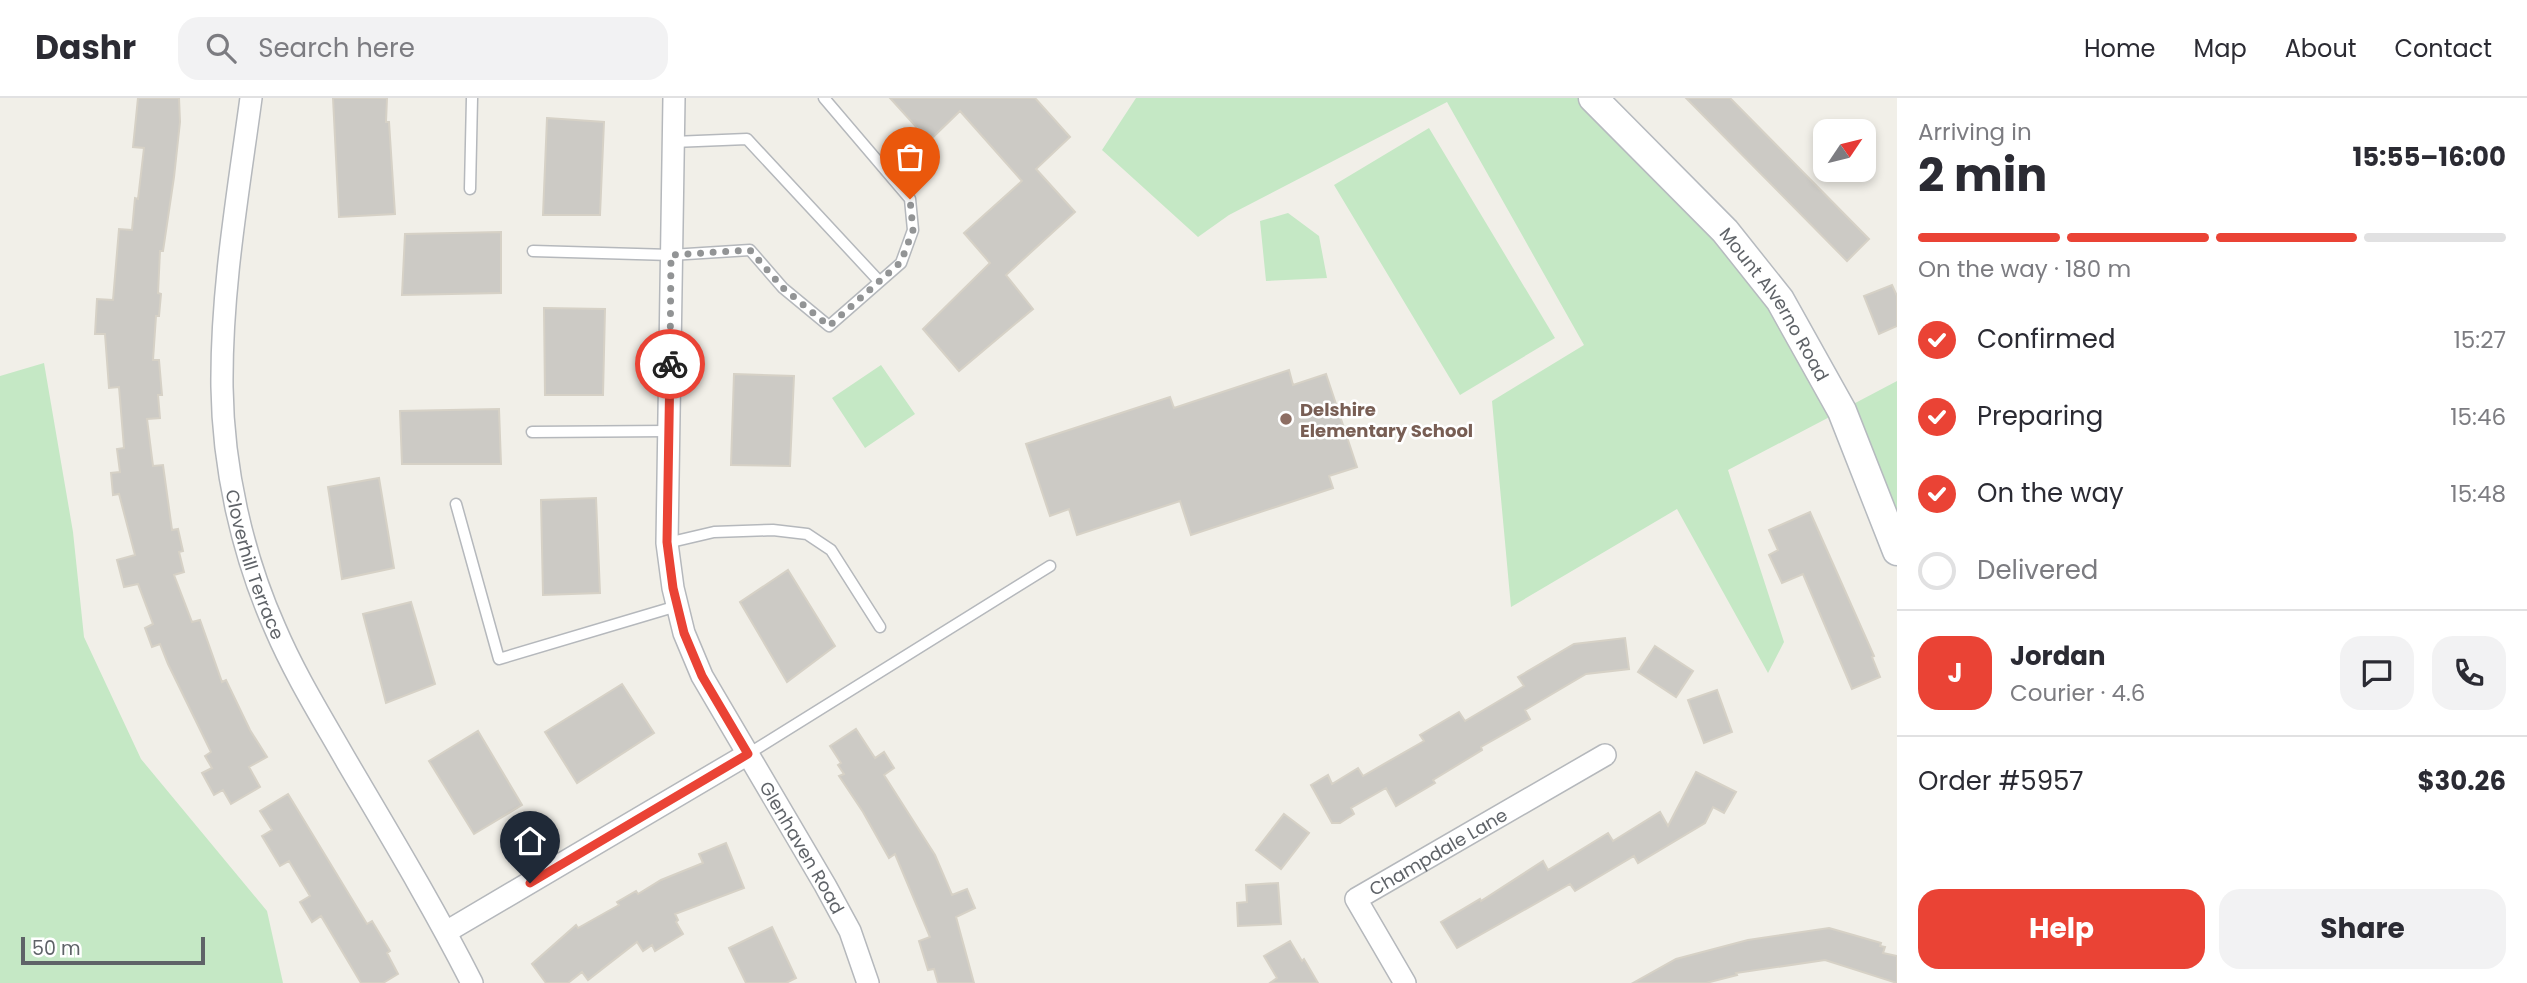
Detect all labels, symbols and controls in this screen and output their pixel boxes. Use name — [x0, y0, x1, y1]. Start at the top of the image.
search box — [178, 17, 668, 80]
text: Dashr — [35, 24, 136, 71]
icon: search — [202, 29, 240, 67]
text: Search here — [258, 30, 415, 66]
text: Home — [2084, 32, 2156, 65]
text: Map — [2194, 32, 2247, 65]
text: About — [2285, 32, 2356, 65]
text: Contact — [2394, 32, 2492, 65]
text: Arriving in — [1918, 116, 2032, 148]
north arrow — [1813, 119, 1876, 182]
map controls — [1813, 119, 1876, 182]
pin — [880, 127, 940, 199]
icon: bag — [891, 138, 929, 176]
text: 15:55–16:00 — [2352, 139, 2506, 175]
text: 2 min — [1918, 143, 2047, 207]
street label: Mount Alverno Road — [1714, 222, 1835, 385]
text: On the way · 180 m — [1918, 253, 2131, 285]
icon: check — [1918, 321, 1956, 359]
text: Confirmed — [1977, 321, 2115, 357]
text: 15:27 — [2454, 324, 2506, 356]
courier — [635, 329, 705, 399]
icon: bike — [651, 345, 689, 383]
place label: Delshire Elementary School — [1300, 397, 1473, 443]
icon: check — [1918, 398, 1956, 436]
text: Preparing — [1977, 398, 2103, 434]
text: 15:46 — [2450, 401, 2506, 433]
marker: Delshire Elementary School — [1278, 411, 1294, 427]
icon: check — [1918, 475, 1956, 513]
text: On the way — [1977, 475, 2124, 511]
text: 15:48 — [2450, 478, 2506, 510]
street label: Cloverhill Terrace — [220, 487, 291, 643]
text: Delivered — [1977, 552, 2098, 588]
button: chat — [2340, 636, 2414, 710]
button: phone — [2432, 636, 2506, 710]
text: Jordan — [2010, 638, 2106, 674]
text: J — [1947, 655, 1963, 691]
text: Courier · 4.6 — [2010, 677, 2145, 709]
text: Order #5957 — [1918, 763, 2084, 799]
text: $30.26 — [2417, 763, 2506, 799]
street label: Glenhaven Road — [754, 776, 851, 918]
street label: Champdale Lane — [1364, 802, 1512, 901]
pin — [500, 811, 560, 883]
icon: home — [511, 822, 549, 860]
button: Help — [1918, 889, 2205, 969]
button: Share — [2219, 889, 2506, 969]
scale bar — [21, 934, 205, 966]
text: 50 m — [32, 935, 81, 962]

